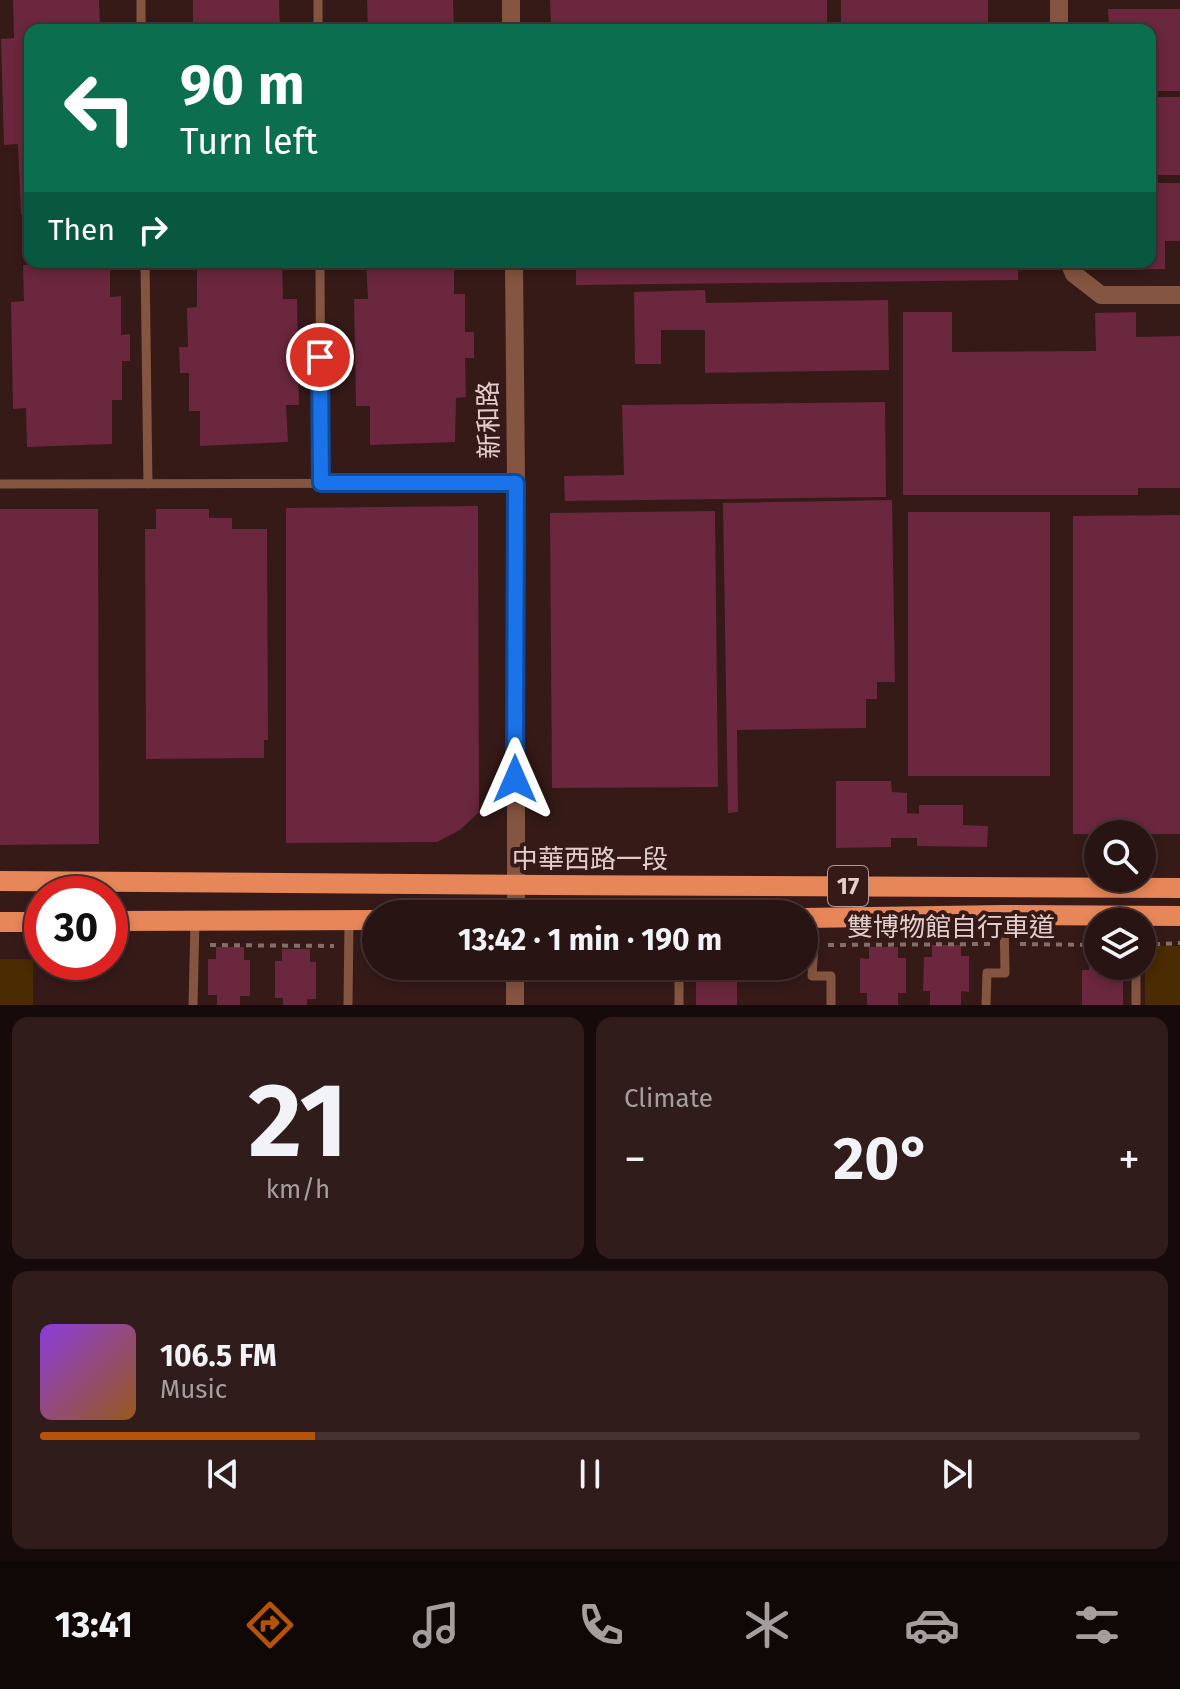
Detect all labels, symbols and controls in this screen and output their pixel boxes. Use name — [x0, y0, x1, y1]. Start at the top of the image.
text: 90 m — [180, 52, 305, 119]
icon: left — [48, 56, 152, 160]
text: Turn left — [180, 120, 318, 164]
icon: right — [131, 208, 175, 252]
text: Then — [48, 212, 115, 248]
pin — [286, 323, 354, 391]
icon: arrive — [298, 335, 342, 379]
street label: 新和路 — [473, 381, 505, 459]
position arrow — [473, 737, 557, 821]
map controls — [1084, 820, 1156, 980]
button: search — [1084, 820, 1156, 892]
street label: 中華西路一段 — [512, 844, 668, 875]
road number: 17 — [828, 866, 868, 906]
speed limit sign: 30 — [24, 876, 128, 980]
button: layers — [1084, 908, 1156, 980]
street label: 雙博物館自行車道 — [847, 912, 1055, 943]
text: 13:42 · 1 min · 190 m — [458, 922, 722, 958]
text: 21 — [248, 1059, 348, 1184]
text: Climate — [624, 1083, 713, 1114]
text: 20° — [833, 1123, 931, 1195]
text: − — [624, 1133, 646, 1186]
text: + — [1118, 1133, 1140, 1186]
text: km/h — [266, 1174, 330, 1205]
text: 106.5 FM — [160, 1338, 277, 1374]
text: Music — [160, 1374, 227, 1405]
icon: previous — [201, 1452, 245, 1496]
icon: pause — [568, 1452, 612, 1496]
icon: next — [935, 1452, 979, 1496]
icon: directions — [242, 1597, 298, 1653]
icon: music — [408, 1597, 464, 1653]
icon: phone — [573, 1597, 629, 1653]
icon: climate — [739, 1597, 795, 1653]
icon: car — [904, 1597, 960, 1653]
icon: filters — [1069, 1597, 1125, 1653]
text: 13:41 — [55, 1603, 133, 1647]

